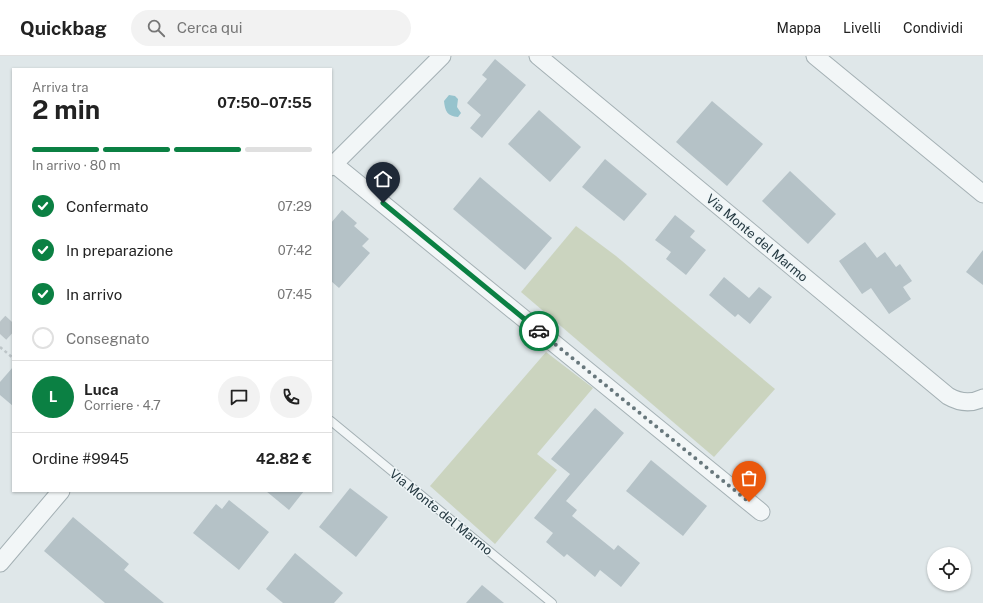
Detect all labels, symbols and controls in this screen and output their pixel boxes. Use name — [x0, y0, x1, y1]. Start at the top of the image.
search box — [131, 10, 411, 46]
text: Quickbag — [20, 17, 107, 39]
icon: search — [145, 17, 167, 39]
text: Cerca qui — [177, 19, 242, 36]
text: Mappa — [777, 20, 821, 36]
text: Livelli — [843, 20, 881, 36]
text: Condividi — [903, 20, 963, 36]
text: Arriva tra — [32, 80, 88, 95]
text: 2 min — [32, 94, 100, 125]
text: 07:50–07:55 — [217, 94, 312, 111]
text: In arrivo · 80 m — [32, 158, 121, 173]
pin — [366, 162, 400, 203]
icon: home — [372, 168, 394, 190]
street label: Via Monte del Marmo — [703, 191, 811, 285]
icon: check — [32, 195, 54, 217]
text: Confermato — [66, 198, 148, 215]
text: 07:29 — [277, 199, 312, 214]
icon: check — [32, 239, 54, 261]
text: In preparazione — [66, 242, 173, 259]
text: 07:42 — [278, 243, 312, 258]
icon: check — [32, 283, 54, 305]
text: In arrivo — [66, 286, 122, 303]
text: 07:45 — [277, 287, 312, 302]
courier — [519, 311, 559, 351]
icon: car — [528, 320, 550, 342]
text: Consegnato — [66, 330, 149, 347]
button: chat — [218, 376, 260, 418]
button: phone — [270, 376, 312, 418]
text: Luca — [84, 381, 118, 398]
text: L — [49, 388, 57, 405]
text: Corriere · 4.7 — [84, 398, 161, 413]
text: Ordine #9945 — [32, 450, 129, 467]
text: 42.82 € — [256, 450, 312, 467]
pin — [732, 461, 766, 502]
street label: Via Monte del Marmo — [387, 466, 495, 558]
icon: bag — [738, 467, 760, 489]
map controls — [927, 547, 971, 591]
button: locate — [927, 547, 971, 591]

